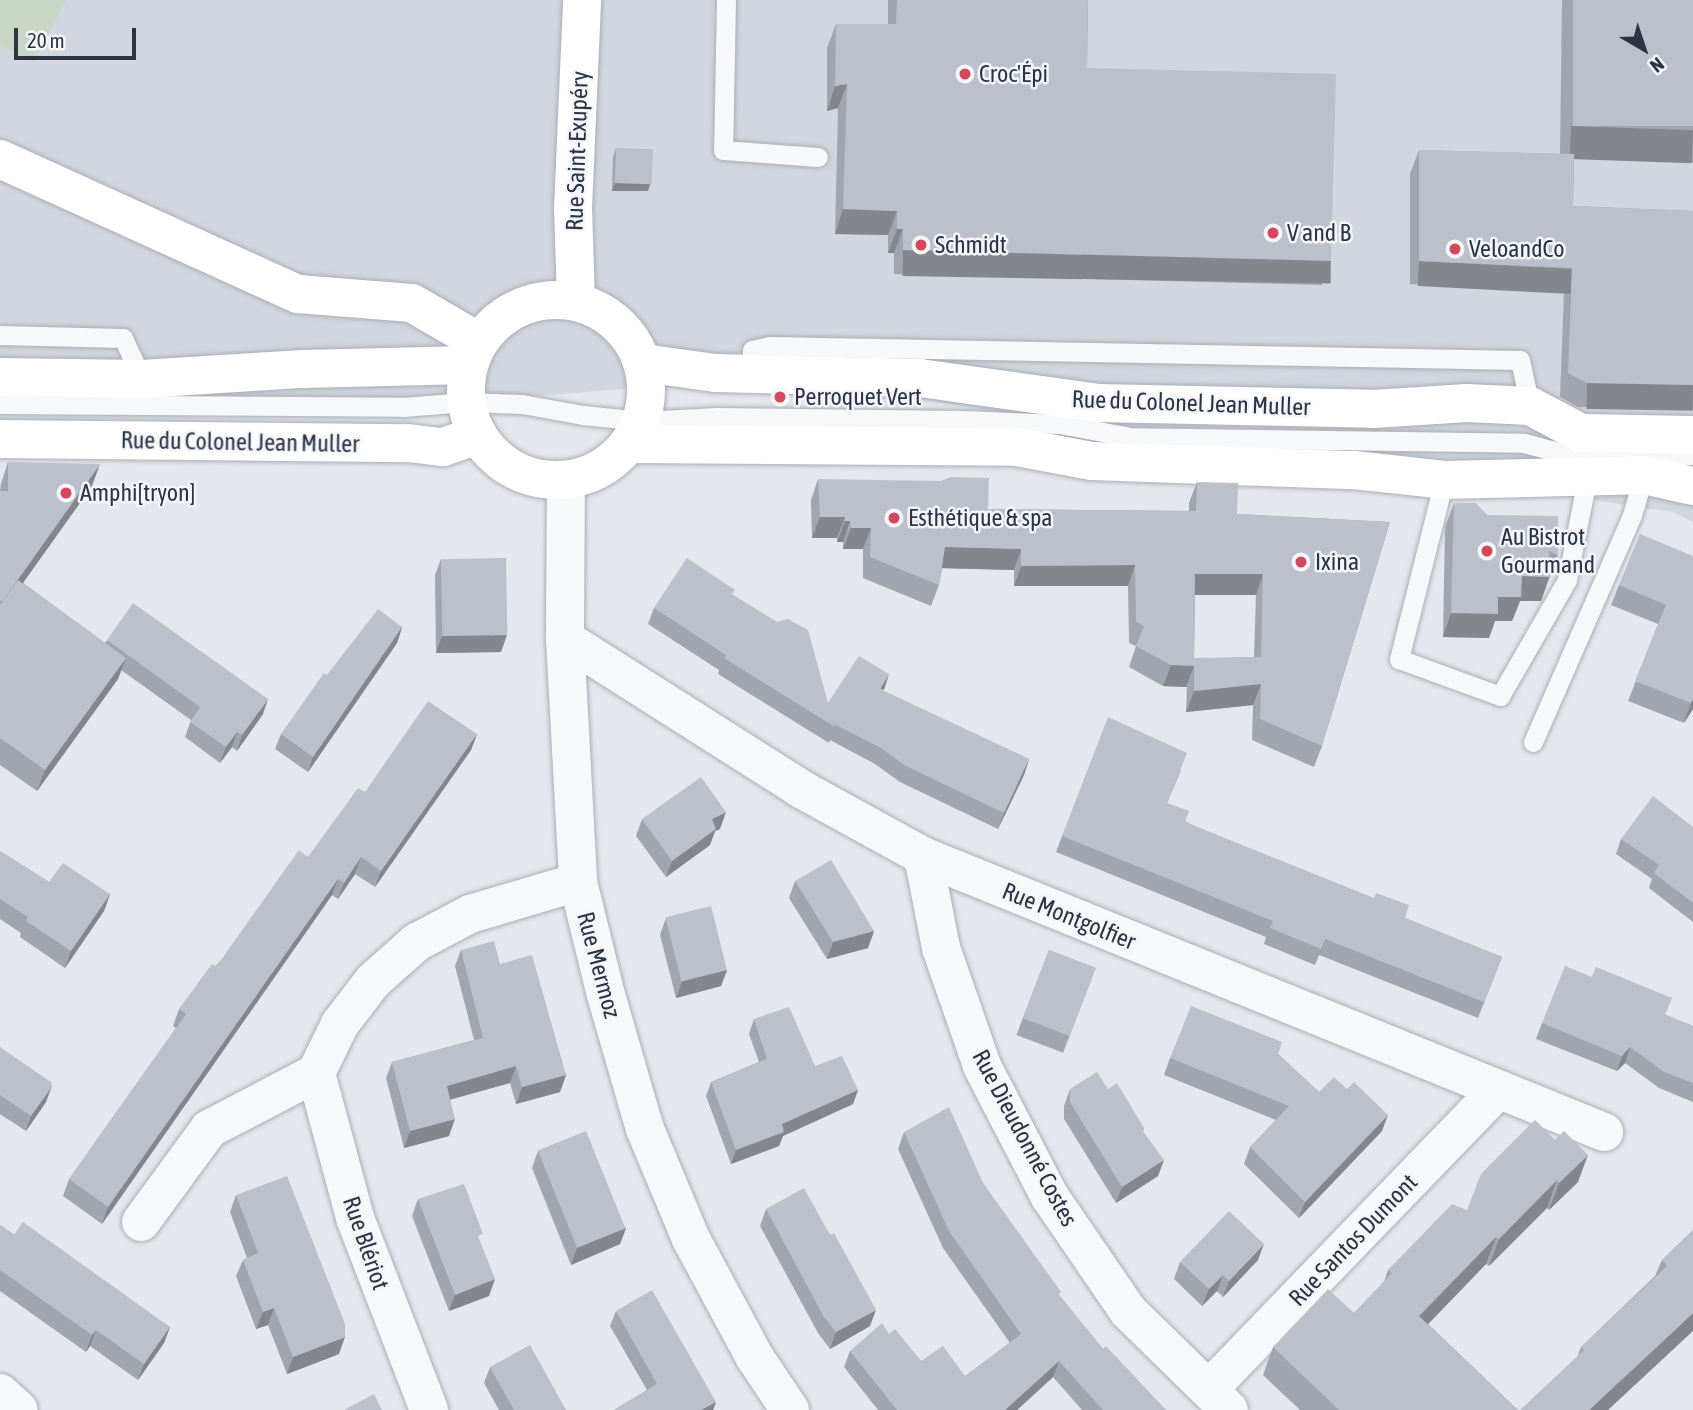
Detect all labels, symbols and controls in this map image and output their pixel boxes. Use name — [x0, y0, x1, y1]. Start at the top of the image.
scale bar — [18, 14, 140, 58]
north arrow — [1609, 14, 1679, 84]
text: 20 m — [27, 28, 65, 52]
text: N — [1646, 53, 1668, 77]
place label: Croc'Épi — [979, 60, 1048, 88]
marker: Croc'Épi — [957, 66, 973, 82]
street label: Rue Saint-Exupéry — [560, 71, 594, 231]
place label: V and B — [1287, 219, 1351, 247]
marker: V and B — [1265, 225, 1281, 241]
place label: Schmidt — [935, 231, 1007, 259]
place label: VeloandCo — [1469, 235, 1565, 263]
marker: Schmidt — [913, 237, 929, 253]
marker: VeloandCo — [1447, 241, 1463, 257]
place label: Perroquet Vert — [794, 383, 922, 411]
street label: Rue du Colonel Jean Muller — [1071, 384, 1311, 422]
marker: Perroquet Vert — [772, 389, 788, 405]
street label: Rue du Colonel Jean Muller — [121, 426, 359, 458]
place label: Amphi[tryon] — [80, 479, 195, 507]
marker: Amphi[tryon] — [58, 485, 74, 501]
place label: Esthétique & spa — [908, 504, 1053, 532]
marker: Esthétique & spa — [886, 510, 902, 526]
place label: Au Bistrot Gourmand — [1501, 523, 1595, 579]
marker: Au Bistrot Gourmand — [1479, 543, 1495, 559]
place label: Ixina — [1315, 548, 1359, 576]
marker: Ixina — [1293, 554, 1309, 570]
street label: Rue Montgolfier — [998, 876, 1140, 956]
street label: Rue Mermoz — [571, 909, 627, 1021]
street label: Rue Dieudonné Costes — [966, 1045, 1084, 1231]
street label: Rue Santos Dumont — [1283, 1168, 1423, 1312]
street label: Rue Blériot — [337, 1192, 395, 1294]

